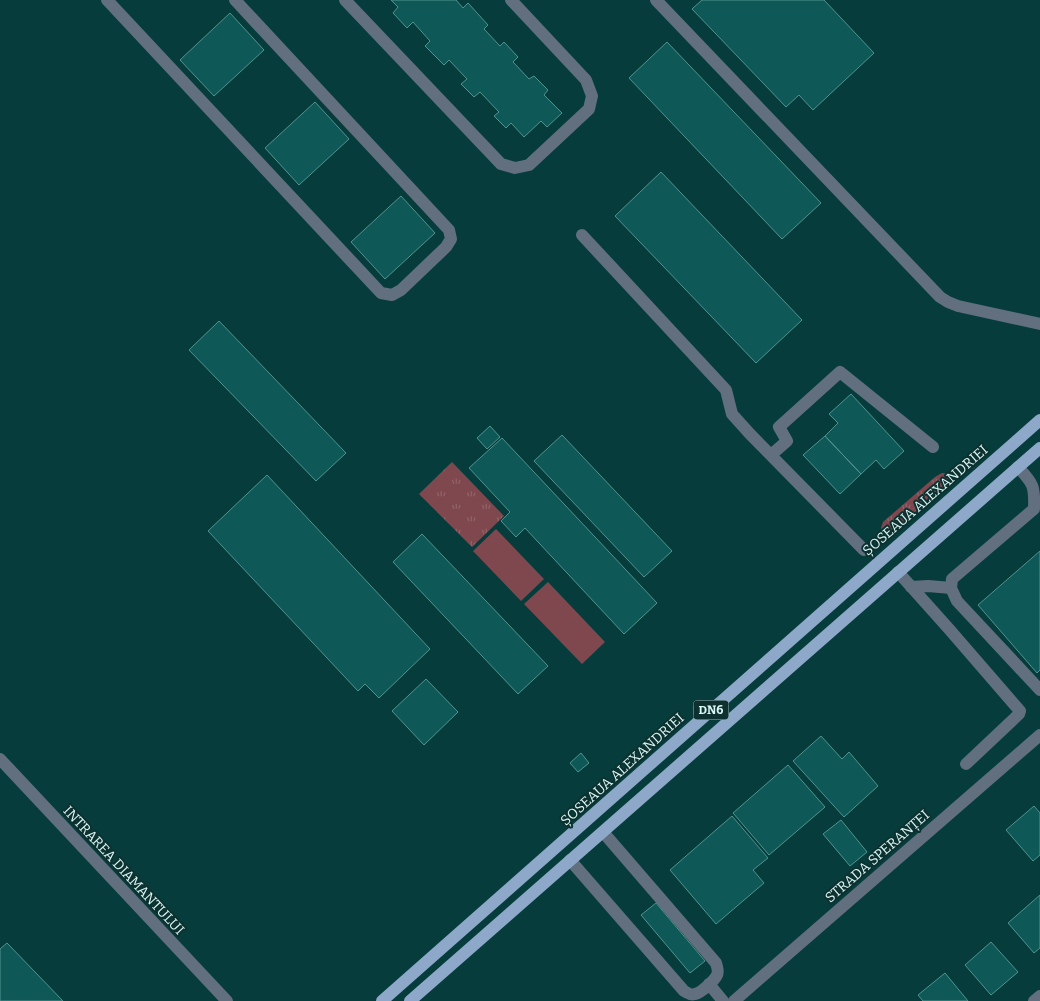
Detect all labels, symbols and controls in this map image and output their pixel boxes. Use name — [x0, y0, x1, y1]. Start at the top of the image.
street label: ȘOSEAUA ALEXANDRIEI — [859, 441, 992, 560]
road number: DN6 — [694, 700, 728, 720]
street label: ȘOSEAUA ALEXANDRIEI — [557, 709, 688, 830]
street label: INTRAREA DIAMANTULUI — [59, 802, 188, 938]
street label: STRADA SPERANȚEI — [822, 806, 934, 907]

